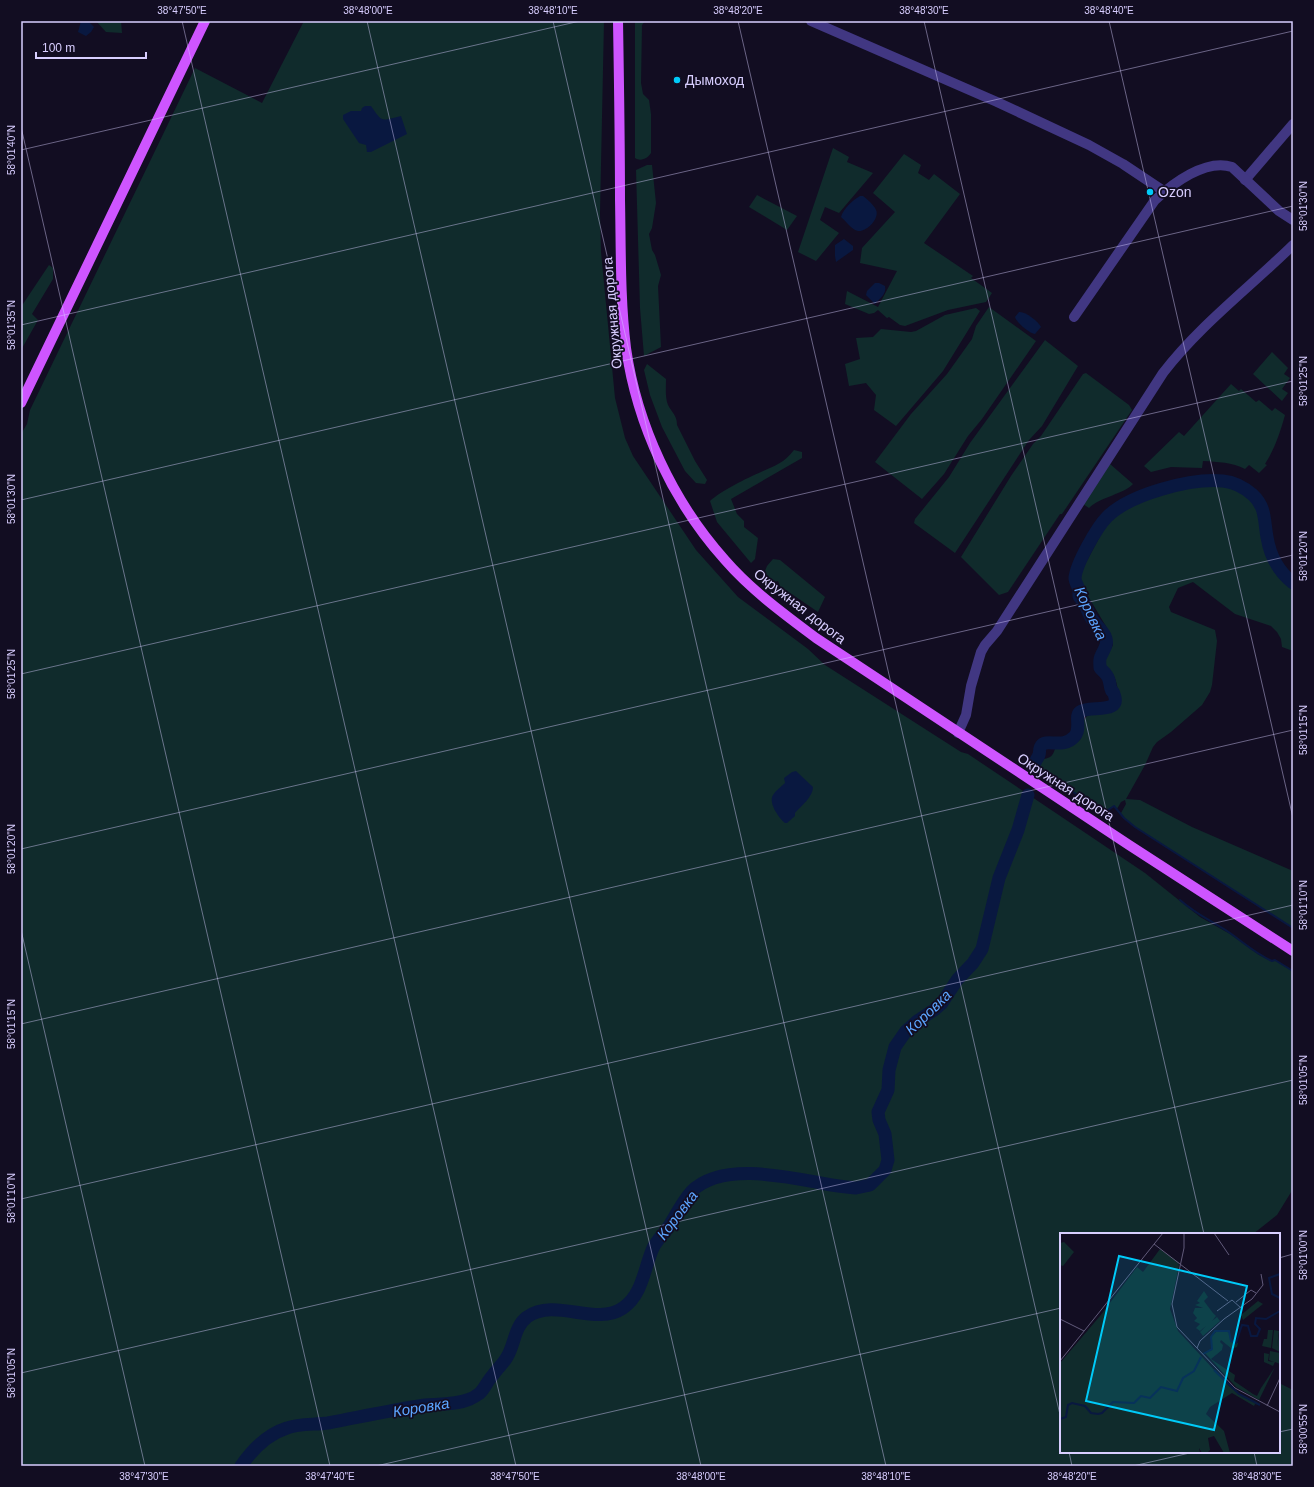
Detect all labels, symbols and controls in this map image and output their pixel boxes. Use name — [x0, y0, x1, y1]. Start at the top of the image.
text: 38°47'50"E — [157, 5, 207, 16]
text: 38°48'00"E — [343, 5, 393, 16]
text: 38°48'10"E — [528, 5, 578, 16]
text: 38°48'20"E — [713, 5, 763, 16]
text: 38°48'30"E — [899, 5, 949, 16]
text: 38°48'40"E — [1084, 5, 1134, 16]
scale bar — [36, 34, 146, 60]
text: 100 m — [42, 41, 75, 55]
place label: Дымоход — [685, 72, 744, 88]
marker: Дымоход — [672, 75, 682, 85]
text: 58°01'40"N — [6, 125, 17, 175]
text: 58°01'30"N — [1298, 181, 1309, 231]
place label: Ozon — [1158, 184, 1191, 200]
marker: Ozon — [1145, 187, 1155, 197]
street label: Окружная дорога — [599, 256, 625, 370]
text: 58°01'35"N — [6, 300, 17, 350]
text: 58°01'25"N — [1298, 356, 1309, 406]
text: 58°01'30"N — [6, 474, 17, 524]
text: 58°01'20"N — [1298, 531, 1309, 581]
street label: Окружная дорога — [751, 565, 849, 647]
water label: Коровка — [1071, 584, 1111, 642]
text: 58°01'25"N — [6, 649, 17, 699]
text: 58°01'15"N — [1298, 705, 1309, 755]
street label: Окружная дорога — [1015, 750, 1118, 824]
text: 58°01'20"N — [6, 824, 17, 874]
text: 58°01'10"N — [1298, 880, 1309, 930]
water label: Коровка — [902, 986, 954, 1038]
text: 58°01'15"N — [6, 999, 17, 1049]
text: 58°01'05"N — [1298, 1055, 1309, 1105]
text: 58°01'10"N — [6, 1173, 17, 1223]
water label: Коровка — [653, 1187, 701, 1243]
text: 58°01'00"N — [1298, 1230, 1309, 1280]
inset map — [1060, 1233, 1280, 1453]
text: 58°01'05"N — [6, 1348, 17, 1398]
water label: Коровка — [391, 1394, 451, 1420]
text: 58°00'55"N — [1298, 1404, 1309, 1454]
text: 38°47'30"E — [119, 1471, 169, 1482]
text: 38°47'40"E — [305, 1471, 355, 1482]
text: 38°47'50"E — [490, 1471, 540, 1482]
text: 38°48'00"E — [676, 1471, 726, 1482]
text: 38°48'10"E — [861, 1471, 911, 1482]
text: 38°48'20"E — [1047, 1471, 1097, 1482]
text: 38°48'30"E — [1232, 1471, 1282, 1482]

